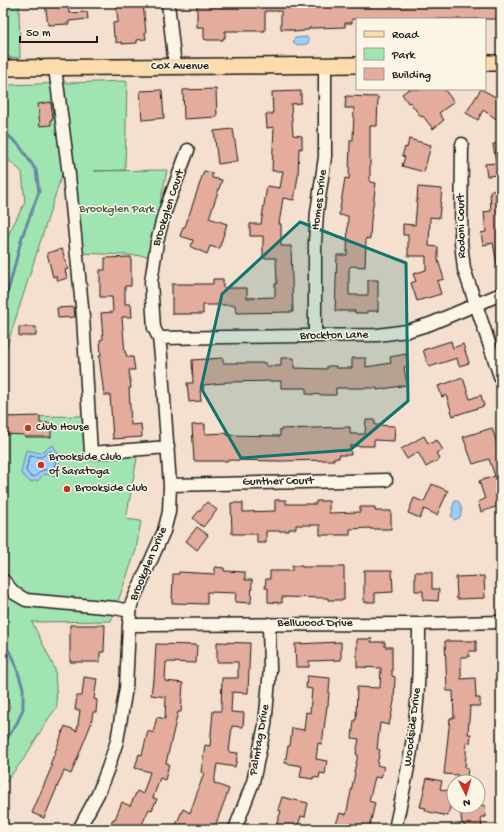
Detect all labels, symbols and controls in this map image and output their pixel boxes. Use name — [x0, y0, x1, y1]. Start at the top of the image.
scale bar — [20, 18, 97, 44]
legend — [356, 18, 486, 90]
text: 50 m — [26, 27, 51, 41]
text: Road — [392, 29, 419, 43]
text: Park — [391, 49, 417, 63]
street label: Cox Avenue — [151, 60, 210, 74]
text: Building — [391, 69, 431, 83]
street label: Brookglen Court — [150, 167, 188, 249]
street label: Homes Drive — [309, 168, 331, 231]
street label: Rodoni Court — [454, 193, 470, 258]
park label: Brookglen Park — [78, 203, 156, 217]
street label: Brockton Lane — [299, 328, 369, 344]
place label: Club House — [36, 421, 90, 435]
marker: Club House — [23, 423, 33, 433]
place label: Brookside Club of Saratoga — [48, 451, 122, 479]
marker: Brookside Club of Saratoga — [36, 460, 46, 470]
street label: Gunther Court — [242, 474, 315, 490]
place label: Brookside Club — [74, 482, 148, 496]
marker: Brookside Club — [62, 484, 72, 494]
street label: Brookglen Drive — [127, 524, 171, 604]
street label: Bellwood Drive — [276, 617, 354, 631]
street label: Woodside Drive — [401, 686, 425, 767]
street label: Palmtag Drive — [247, 703, 273, 778]
north arrow — [446, 774, 486, 814]
text: N — [463, 796, 471, 808]

